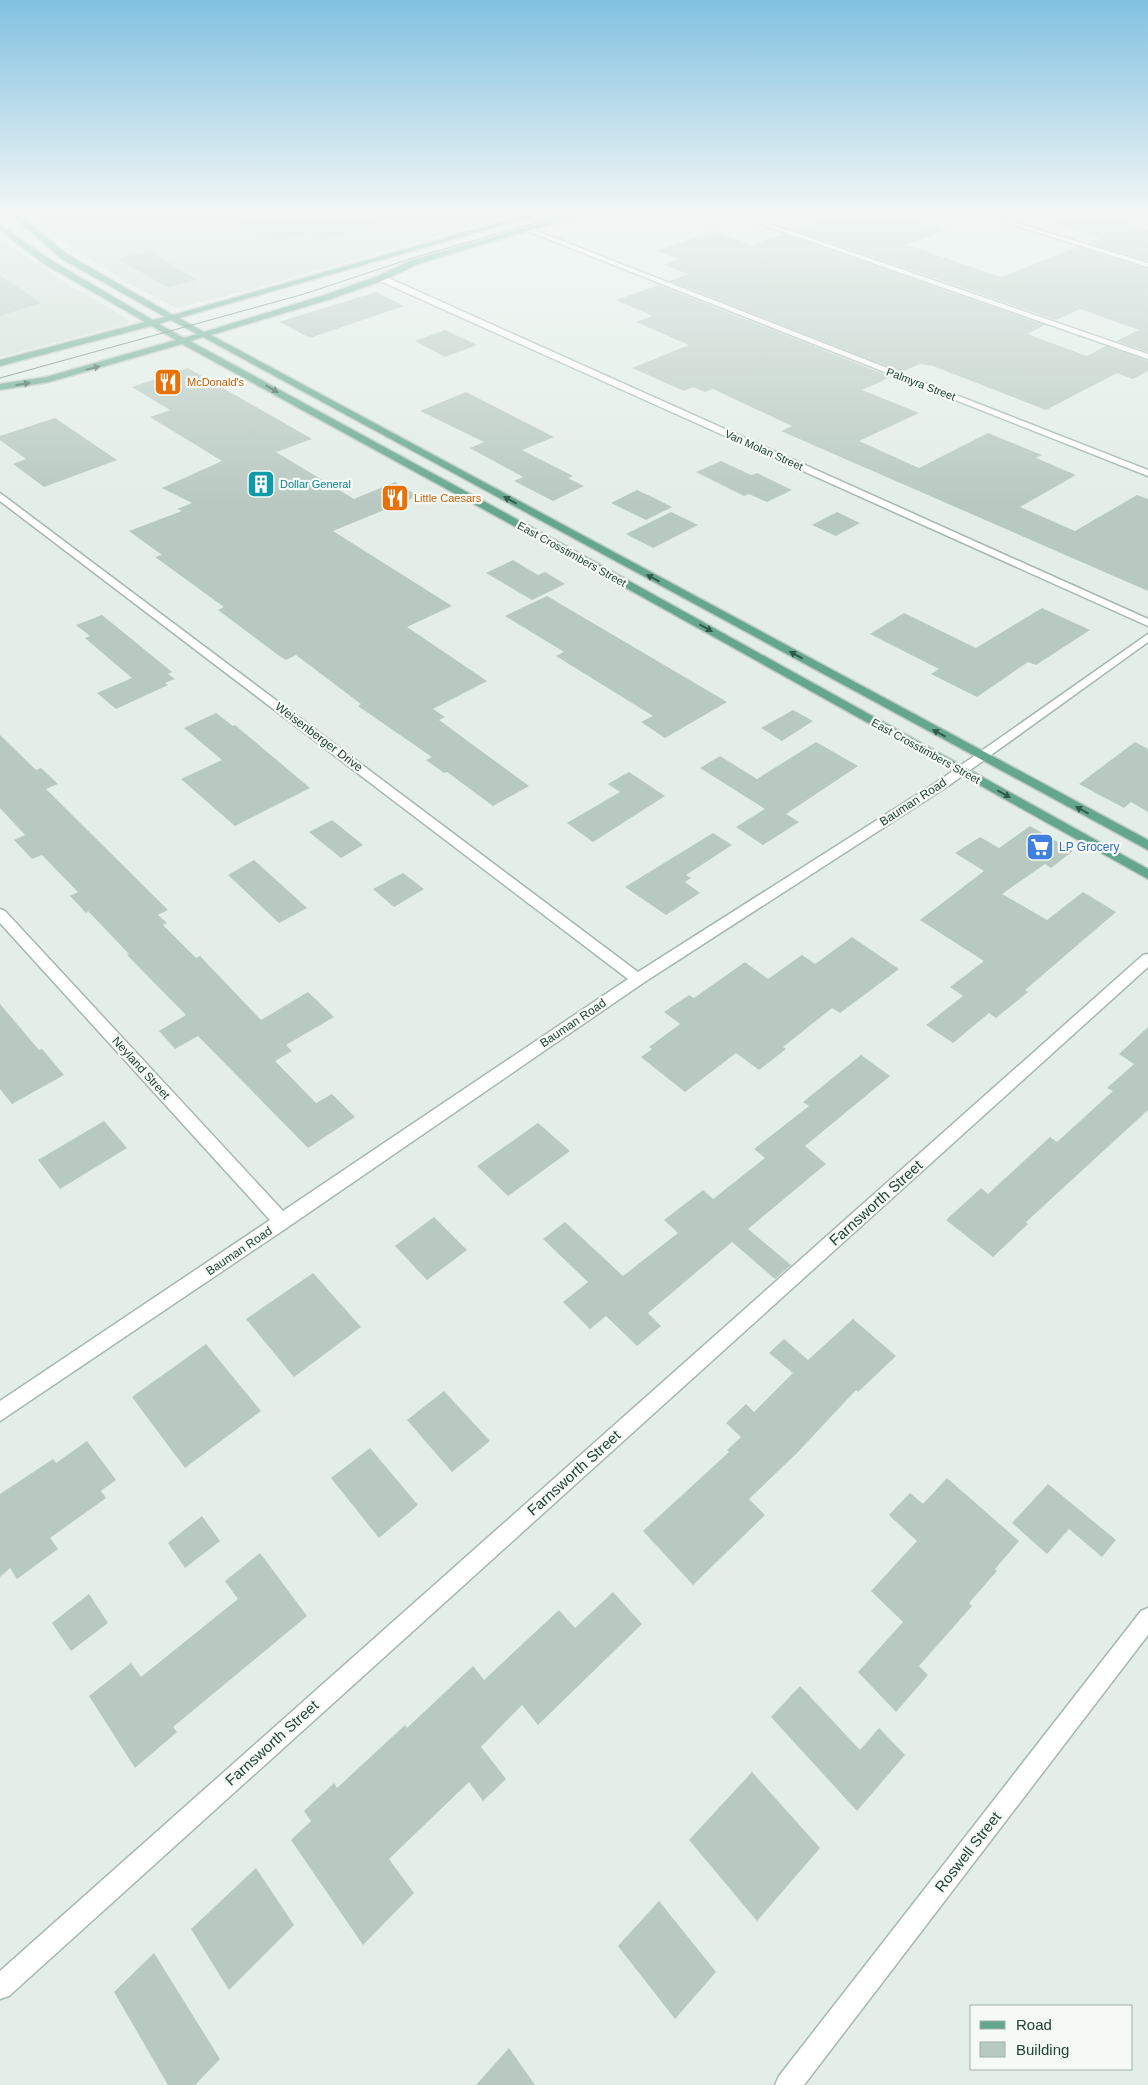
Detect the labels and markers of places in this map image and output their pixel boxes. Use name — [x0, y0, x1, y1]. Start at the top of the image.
restaurant icon: McDonald's — [153, 367, 183, 397]
place label: McDonald's — [187, 376, 245, 388]
building icon: Dollar General — [246, 469, 276, 499]
place label: Dollar General — [280, 478, 351, 490]
restaurant icon: Little Caesars — [380, 483, 410, 513]
place label: Little Caesars — [414, 492, 482, 504]
supermarket icon: LP Grocery — [1025, 832, 1055, 862]
place label: LP Grocery — [1059, 840, 1119, 854]

